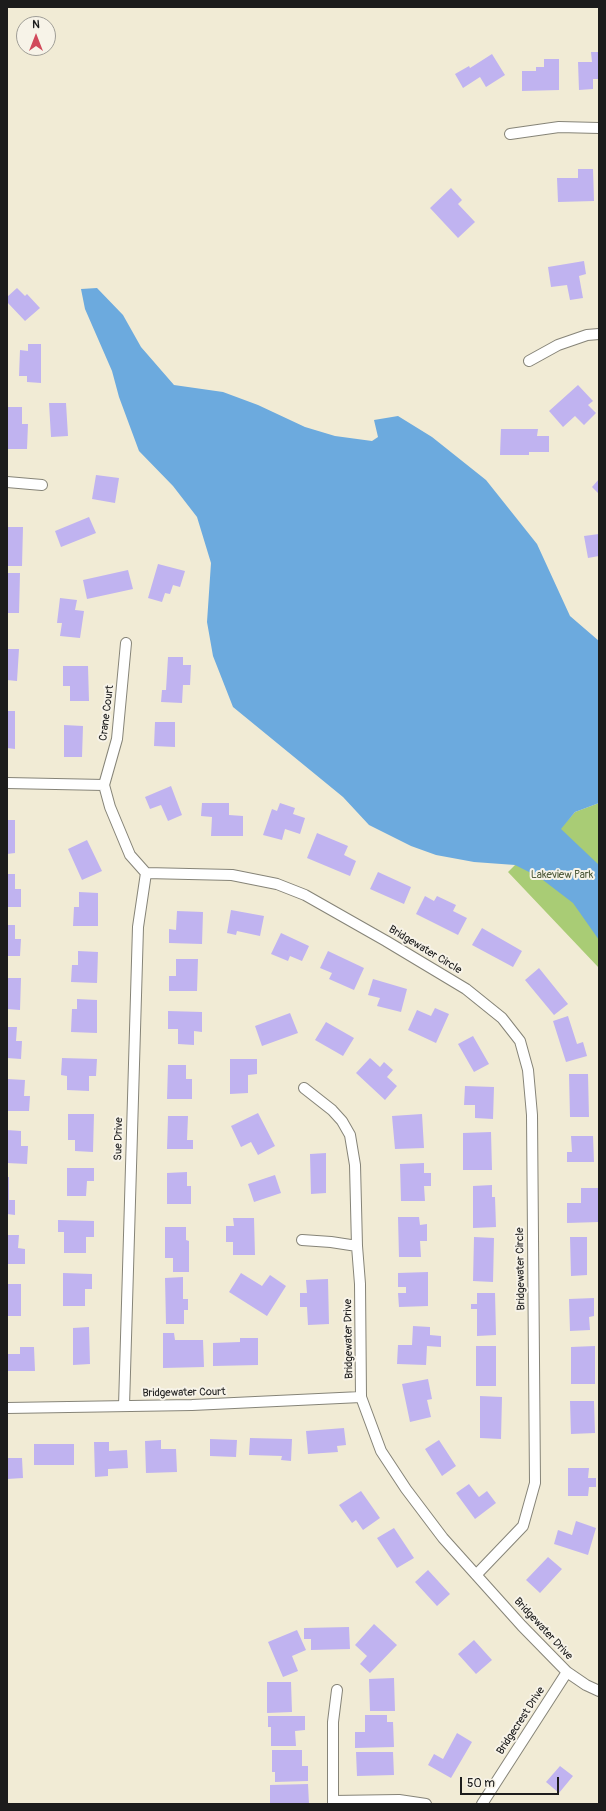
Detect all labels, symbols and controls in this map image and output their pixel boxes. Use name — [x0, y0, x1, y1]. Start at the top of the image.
north arrow — [16, 16, 56, 56]
text: N — [32, 18, 40, 31]
street label: Crane Court — [97, 684, 117, 742]
park label: Lakeview Park — [531, 868, 593, 882]
street label: Bridgewater Circle — [386, 923, 464, 977]
street label: Sue Drive — [112, 1117, 126, 1161]
street label: Bridgewater Circle — [514, 1227, 528, 1311]
street label: Bridgewater Drive — [342, 1299, 356, 1379]
street label: Bridgewater Court — [142, 1386, 226, 1400]
street label: Bridgewater Drive — [511, 1595, 575, 1663]
street label: Bridgecrest Drive — [494, 1685, 548, 1757]
scale bar — [462, 1769, 561, 1795]
text: 50 m — [467, 1776, 495, 1791]

